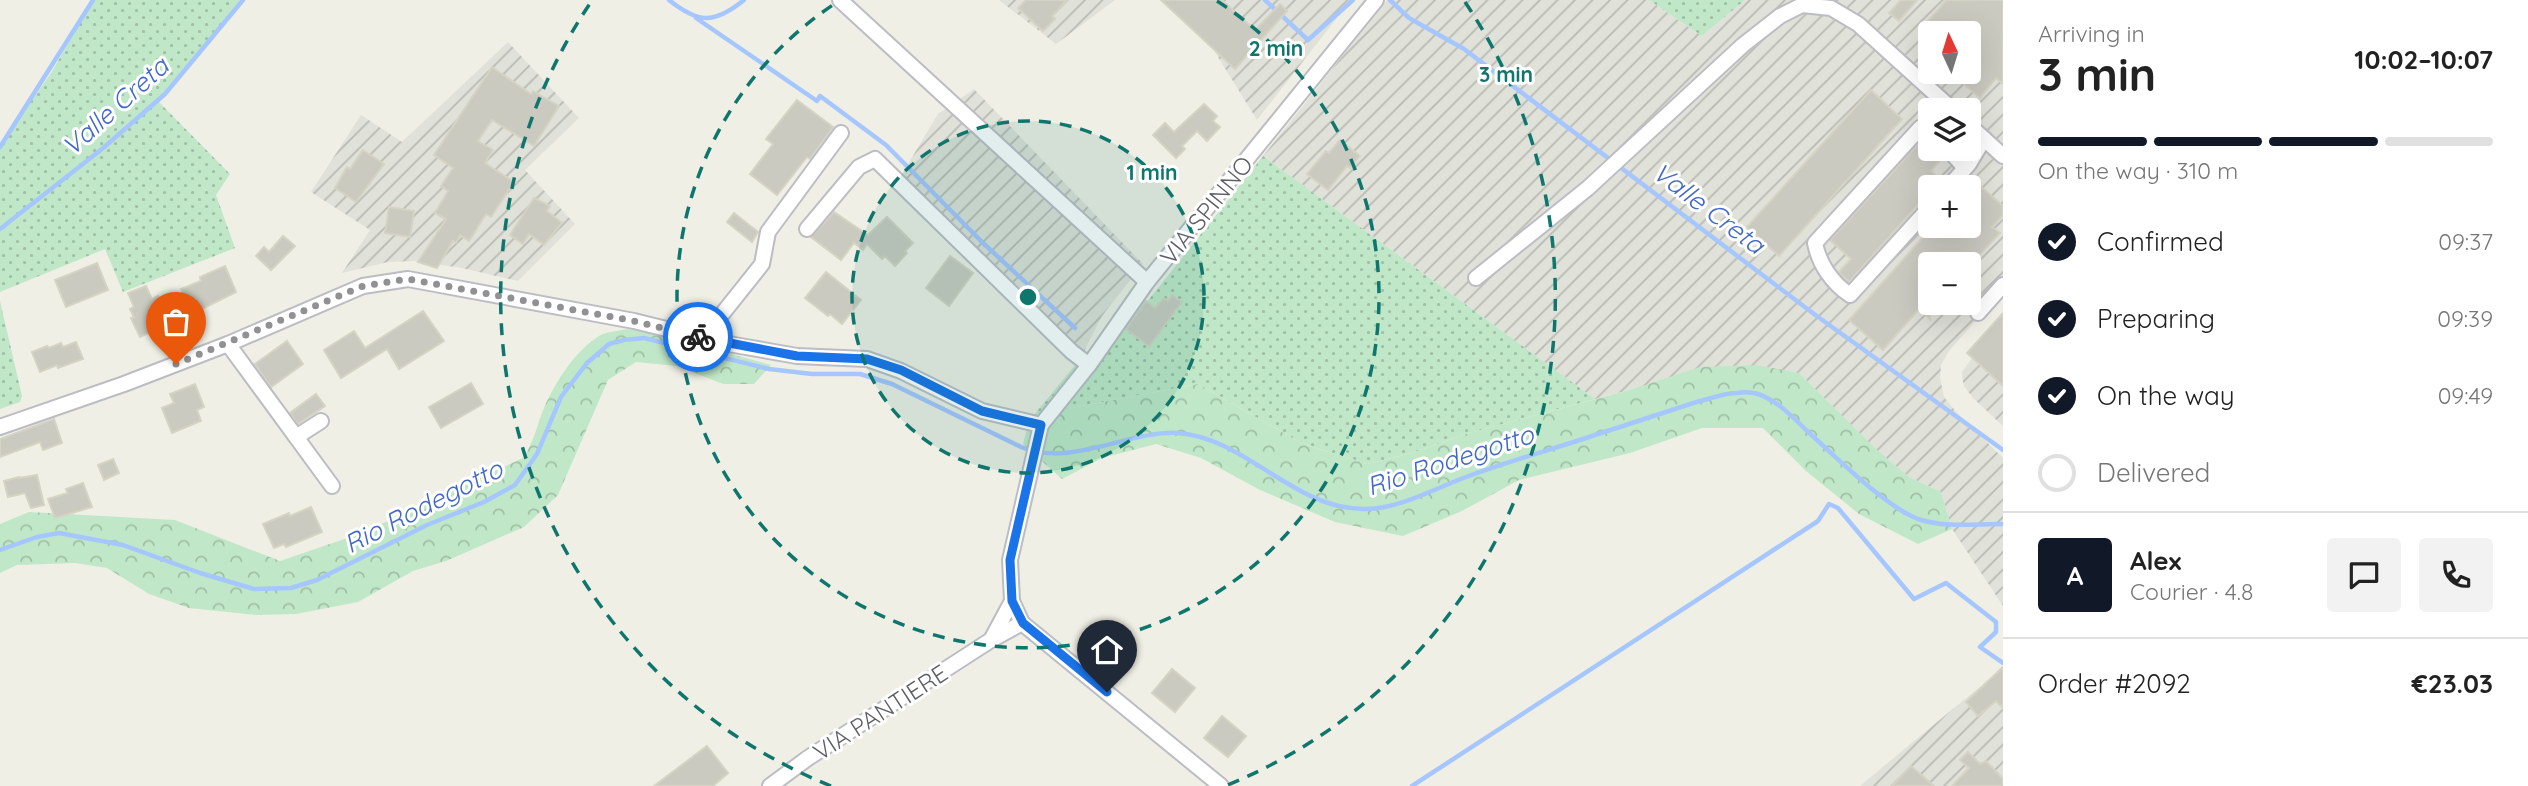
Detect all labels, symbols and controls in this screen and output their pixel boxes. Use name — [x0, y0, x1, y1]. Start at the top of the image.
text: Arriving in — [2038, 19, 2145, 48]
north arrow — [1918, 21, 1981, 84]
map controls — [1918, 21, 1981, 315]
text: 2 min — [1249, 35, 1303, 61]
text: 10:02–10:07 — [2354, 43, 2493, 76]
text: 3 min — [2038, 45, 2156, 103]
water label: Valle Creta — [55, 49, 176, 162]
text: 3 min — [1479, 61, 1533, 87]
button: layers — [1918, 98, 1981, 161]
street label: VIA SPINNO — [1153, 150, 1259, 270]
water label: Valle Creta — [1646, 155, 1773, 262]
text: On the way · 310 m — [2038, 156, 2238, 185]
text: 1 min — [1127, 159, 1177, 185]
button: + — [1918, 175, 1981, 238]
icon: check — [2038, 223, 2076, 261]
text: Confirmed — [2097, 225, 2224, 258]
text: 09:37 — [2438, 227, 2493, 256]
button: − — [1918, 252, 1981, 315]
centre of rings — [1016, 285, 1040, 309]
pin — [146, 292, 206, 364]
icon: check — [2038, 300, 2076, 338]
courier — [663, 302, 733, 372]
text: Preparing — [2097, 302, 2215, 335]
icon: bag — [157, 303, 195, 341]
text: 09:39 — [2437, 304, 2493, 333]
icon: bike — [679, 318, 717, 356]
icon: check — [2038, 377, 2076, 415]
text: On the way — [2097, 379, 2235, 412]
text: 09:49 — [2438, 381, 2493, 410]
water label: Rio Rodegotto — [1362, 417, 1539, 503]
water label: Rio Rodegotto — [338, 451, 509, 560]
text: Delivered — [2097, 456, 2210, 489]
button: chat — [2327, 538, 2401, 612]
button: phone — [2419, 538, 2493, 612]
text: Alex — [2130, 544, 2181, 577]
text: A — [2067, 559, 2083, 592]
text: Courier · 4.8 — [2130, 577, 2253, 606]
pin — [1077, 620, 1137, 692]
icon: home — [1088, 631, 1126, 669]
street label: VIA PANTIERE — [807, 657, 953, 767]
text: Order #2092 — [2038, 667, 2191, 700]
text: €23.03 — [2412, 667, 2493, 700]

